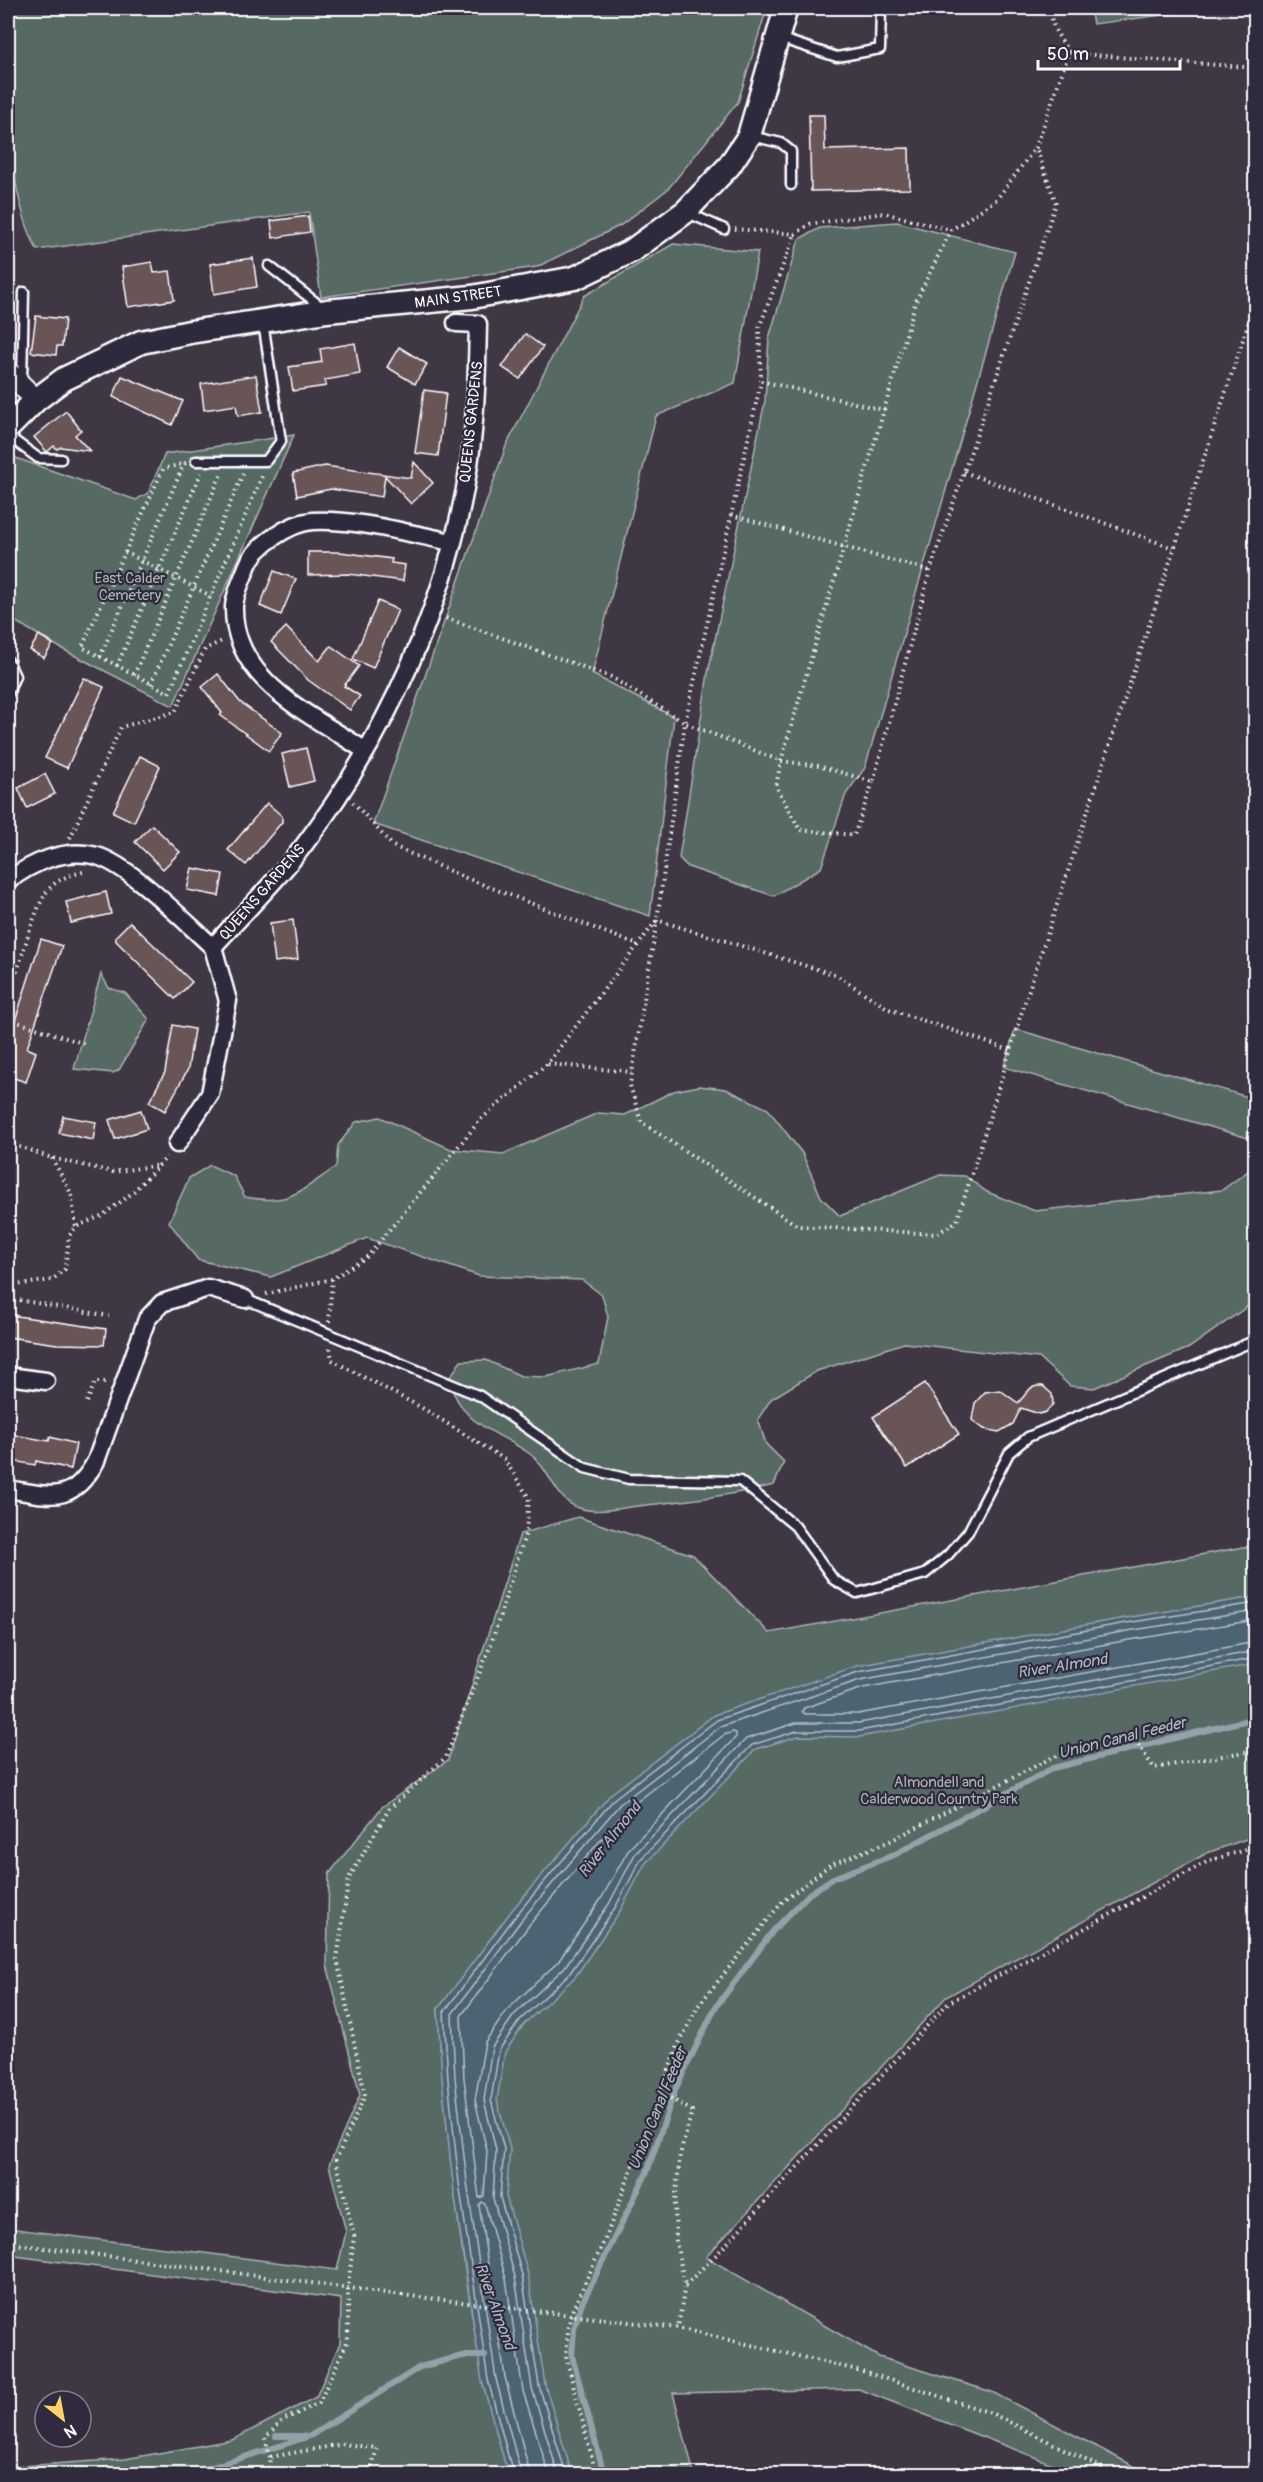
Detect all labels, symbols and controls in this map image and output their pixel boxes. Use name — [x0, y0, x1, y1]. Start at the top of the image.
scale bar — [1038, 33, 1180, 71]
text: 50 m — [1047, 43, 1089, 66]
street label: MAIN STREET — [413, 282, 503, 313]
street label: QUEENS GARDENS — [456, 360, 487, 484]
park label: East Calder Cemetery — [95, 569, 166, 605]
street label: QUEENS GARDENS — [215, 840, 310, 945]
water label: River Almond — [1016, 1649, 1111, 1683]
water label: Union Canal Feeder — [1056, 1712, 1190, 1763]
park label: Almondell and Calderwood Country Park — [860, 1773, 1018, 1809]
water label: River Almond — [574, 1796, 647, 1881]
water label: Union Canal Feeder — [624, 2042, 693, 2173]
water label: River Almond — [470, 2260, 521, 2354]
north arrow — [33, 2389, 93, 2449]
text: N — [60, 2420, 80, 2442]

